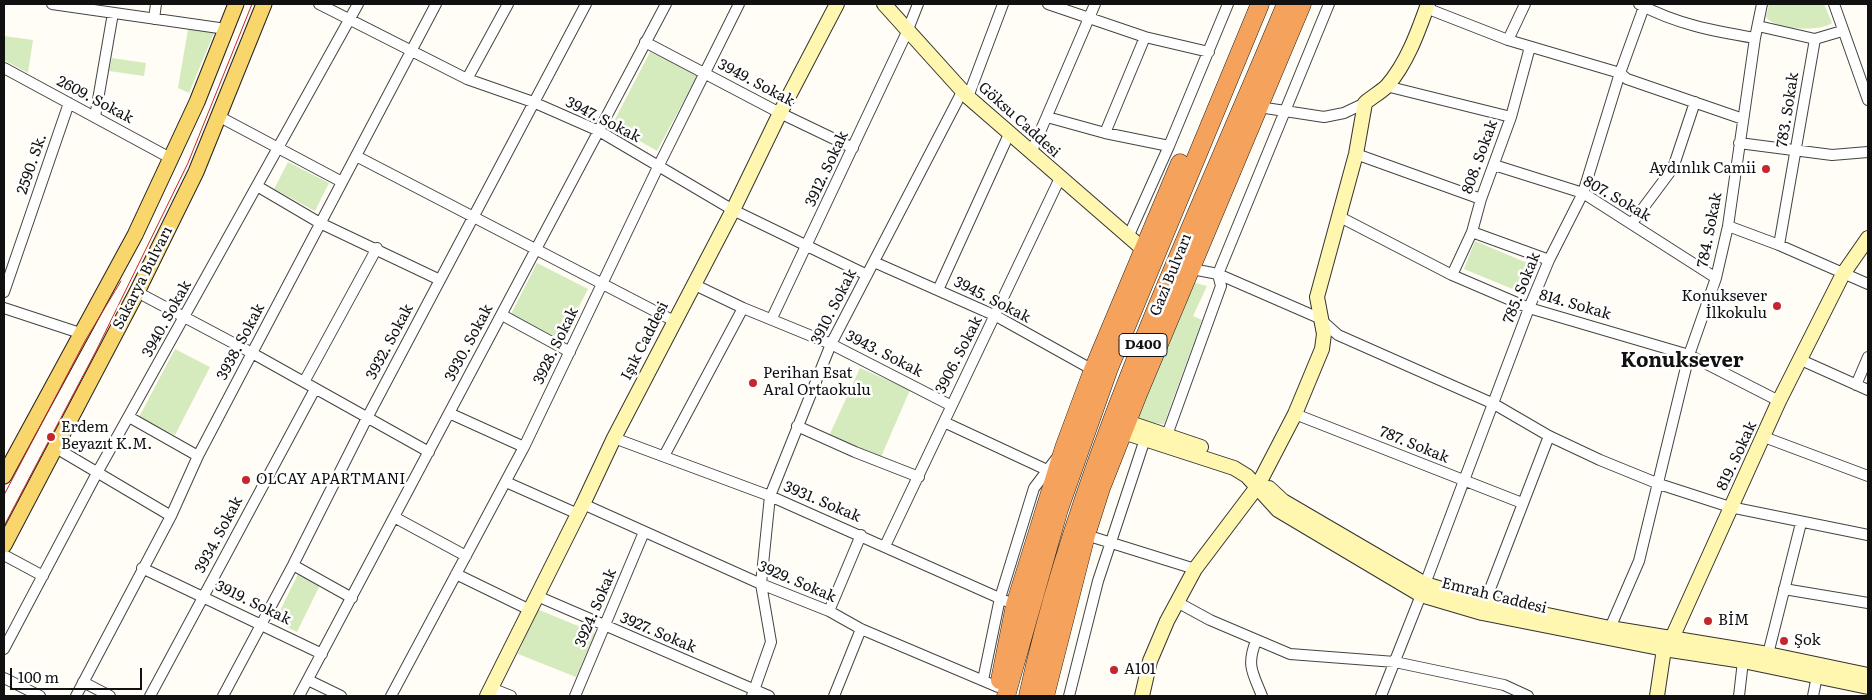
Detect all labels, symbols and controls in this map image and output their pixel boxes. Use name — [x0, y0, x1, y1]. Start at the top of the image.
street label: 3949. Sokak — [715, 55, 797, 111]
street label: 783. Sokak — [1773, 71, 1803, 149]
street label: 2609. Sokak — [54, 72, 136, 128]
street label: Göksu Caddesi — [974, 79, 1064, 161]
street label: 3947. Sokak — [563, 93, 643, 147]
street label: 808. Sokak — [1458, 118, 1502, 196]
street label: 3912. Sokak — [802, 128, 852, 210]
street label: 2590. Sk. — [13, 131, 51, 197]
place label: Aydınlık Camii — [1649, 160, 1756, 178]
marker: Aydınlık Camii — [1760, 163, 1772, 175]
street label: 807. Sokak — [1580, 172, 1654, 226]
street label: 784. Sokak — [1694, 191, 1726, 269]
street label: Sakarya Bulvarı — [109, 223, 177, 333]
street label: Gazi Bulvarı — [1146, 231, 1196, 319]
street label: 785. Sokak — [1500, 250, 1544, 326]
street label: 3910. Sokak — [807, 266, 861, 348]
street label: 3945. Sokak — [951, 273, 1033, 327]
street label: 3940. Sokak — [139, 278, 195, 360]
street label: 814. Sokak — [1537, 286, 1613, 324]
place label: Konuksever İlkokulu — [1682, 288, 1767, 323]
street label: Işık Caddesi — [618, 299, 672, 383]
marker: Konuksever İlkokulu — [1771, 300, 1783, 312]
street label: 3938. Sokak — [213, 301, 269, 383]
street label: 3932. Sokak — [363, 301, 417, 383]
street label: 3930. Sokak — [441, 301, 497, 385]
street label: 3928. Sokak — [530, 305, 582, 387]
street label: 3906. Sokak — [932, 313, 986, 397]
street label: 3943. Sokak — [842, 327, 926, 381]
road number: D400 — [1119, 334, 1167, 356]
district label: Konuksever — [1620, 349, 1744, 373]
place label: Perihan Esat Aral Ortaokulu — [763, 365, 871, 400]
marker: Perihan Esat Aral Ortaokulu — [747, 377, 759, 389]
place label: Erdem Beyazıt K.M. — [61, 419, 152, 454]
street label: 819. Sokak — [1713, 419, 1761, 493]
street label: 787. Sokak — [1376, 423, 1452, 467]
marker: Erdem Beyazıt K.M. — [45, 431, 57, 443]
place label: OLCAY APARTMANI — [256, 471, 405, 489]
marker: OLCAY APARTMANI — [240, 474, 252, 486]
street label: 3931. Sokak — [781, 478, 863, 526]
street label: 3934. Sokak — [191, 494, 247, 576]
street label: 3929. Sokak — [755, 557, 839, 607]
street label: 3924. Sokak — [571, 566, 621, 650]
street label: Emrah Caddesi — [1440, 574, 1548, 618]
street label: 3919. Sokak — [212, 577, 294, 629]
street label: 3927. Sokak — [617, 609, 699, 657]
place label: BİM — [1718, 612, 1749, 630]
marker: BİM — [1702, 615, 1714, 627]
place label: Şok — [1794, 632, 1821, 650]
marker: Şok — [1778, 635, 1790, 647]
scale bar — [12, 658, 145, 690]
place label: A101 — [1124, 661, 1156, 679]
marker: A101 — [1108, 664, 1120, 676]
text: 100 m — [18, 665, 59, 688]

